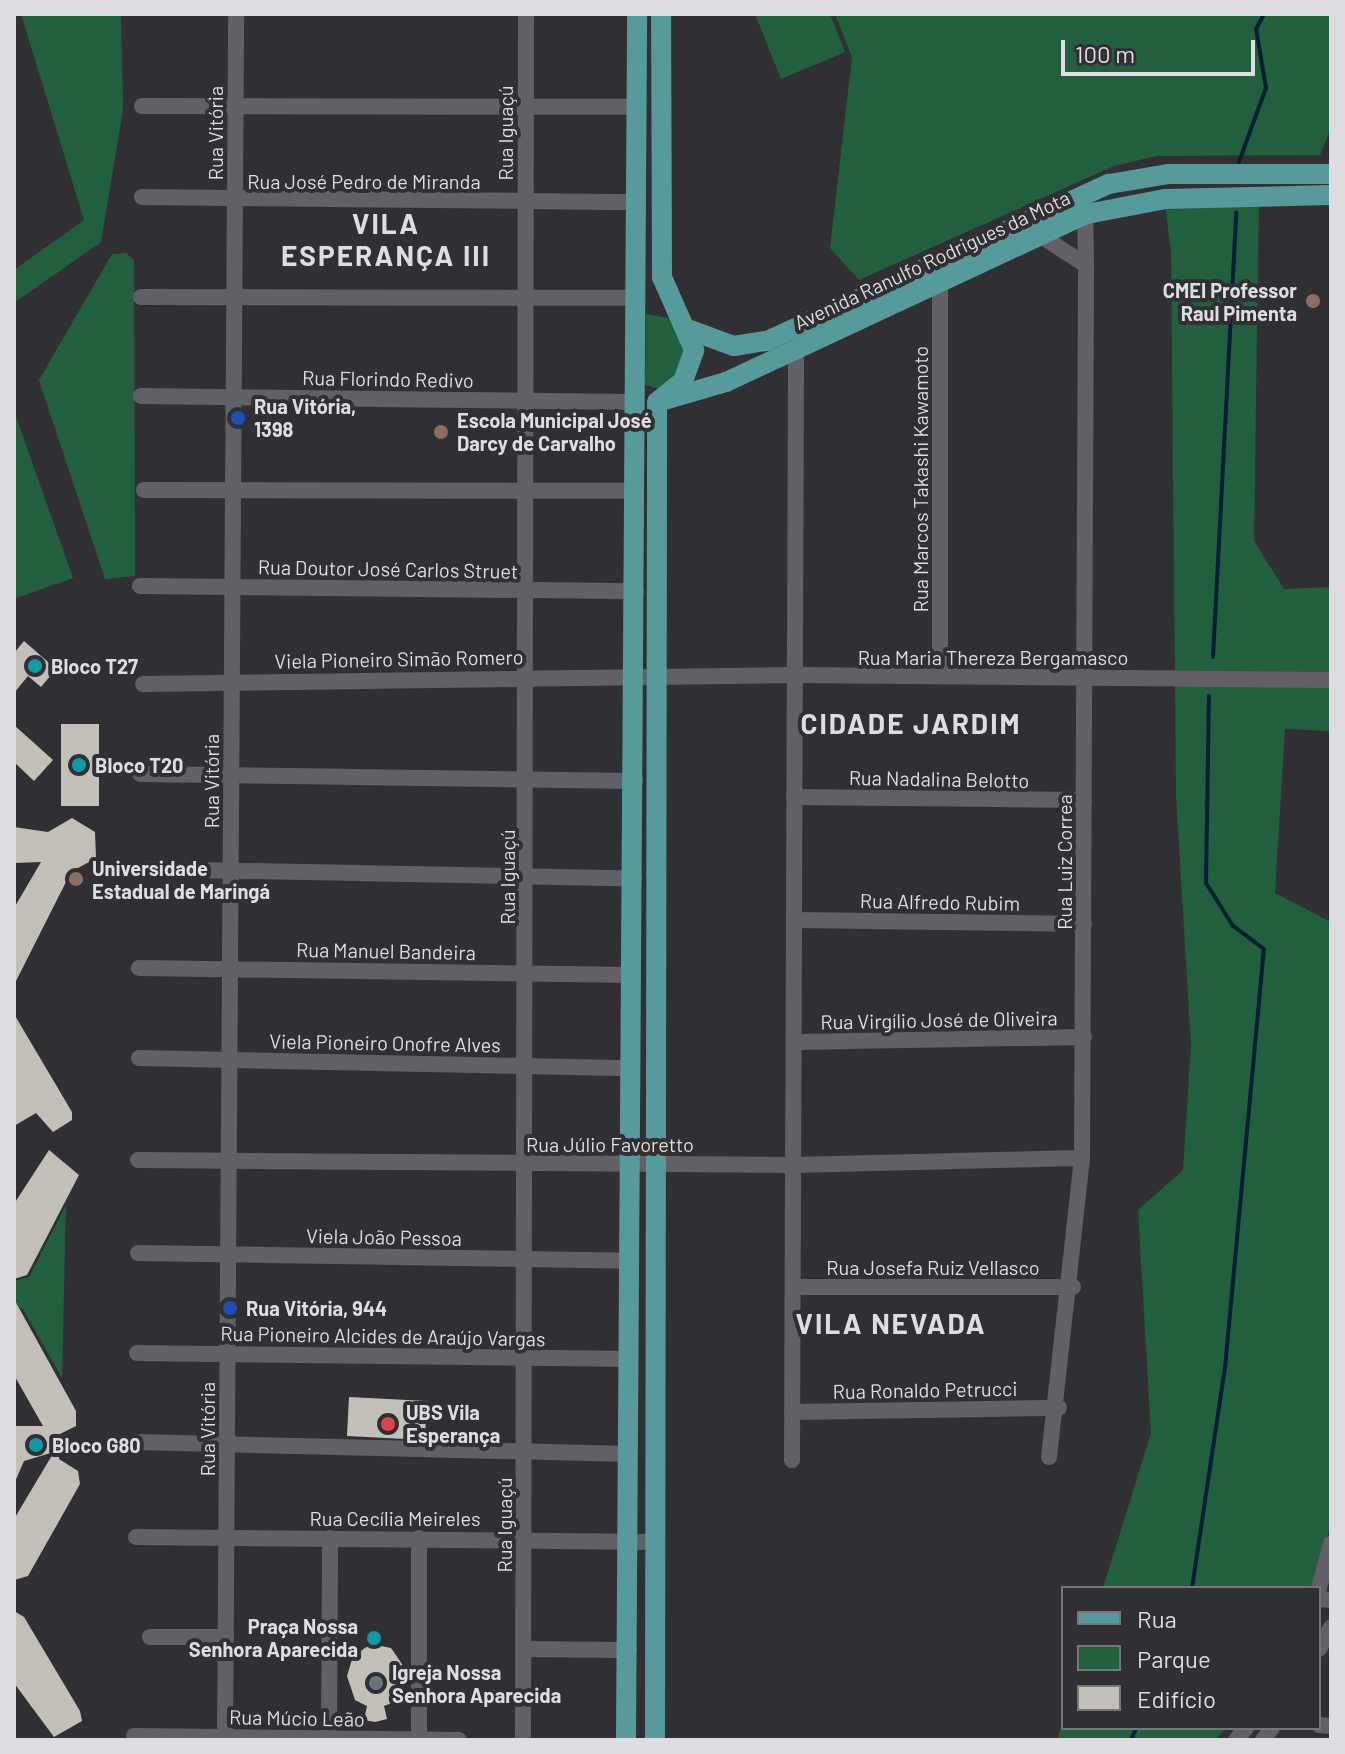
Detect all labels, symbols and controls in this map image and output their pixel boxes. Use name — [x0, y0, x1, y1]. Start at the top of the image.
scale bar — [1065, 24, 1259, 74]
text: 100 m — [1075, 39, 1135, 68]
street label: Rua Iguaçú — [493, 85, 517, 181]
street label: Rua Vitória — [203, 86, 227, 180]
street label: Rua José Pedro de Miranda — [247, 169, 481, 193]
street label: Avenida Ranulfo Rodrigues da Mota — [790, 185, 1074, 335]
district label: VILA ESPERANÇA III — [281, 206, 491, 272]
place label: CMEI Professor Raul Pimenta — [1163, 278, 1297, 325]
marker: CMEI Professor Raul Pimenta — [1304, 292, 1322, 310]
street label: Rua Marcos Takashi Kawamoto — [908, 346, 932, 612]
street label: Rua Florindo Redivo — [302, 366, 474, 392]
place label: Rua Vitória, 1398 — [254, 394, 356, 441]
place label: Escola Municipal José Darcy de Carvalho — [457, 408, 652, 455]
marker: Rua Vitória, 1398 — [229, 409, 247, 427]
marker: Escola Municipal José Darcy de Carvalho — [432, 423, 450, 441]
street label: Rua Doutor José Carlos Struet — [258, 555, 518, 583]
street label: Viela Pioneiro Simão Romero — [274, 645, 524, 673]
street label: Rua Maria Thereza Bergamasco — [858, 645, 1128, 669]
place label: Bloco T27 — [51, 654, 138, 678]
marker: Bloco T27 — [26, 657, 44, 675]
district label: CIDADE JARDIM — [800, 706, 1022, 740]
street label: Rua Vitória — [199, 734, 223, 828]
place label: Bloco T20 — [95, 753, 183, 777]
marker: Bloco T20 — [70, 756, 88, 774]
street label: Rua Nadalina Belotto — [849, 765, 1029, 793]
street label: Rua Luiz Correa — [1052, 794, 1076, 930]
street label: Rua Iguaçú — [495, 829, 519, 925]
place label: Universidade Estadual de Maringá — [92, 856, 270, 903]
marker: Universidade Estadual de Maringá — [67, 870, 85, 888]
street label: Rua Alfredo Rubim — [860, 889, 1020, 915]
street label: Rua Manuel Bandeira — [296, 937, 476, 965]
street label: Rua Virgílio José de Oliveira — [820, 1006, 1058, 1034]
street label: Viela Pioneiro Onofre Alves — [269, 1029, 501, 1057]
street label: Rua Júlio Favoretto — [526, 1132, 694, 1156]
street label: Viela João Pessoa — [306, 1224, 462, 1250]
street label: Rua Josefa Ruiz Vellasco — [826, 1255, 1040, 1279]
place label: Rua Vitória, 944 — [246, 1296, 387, 1320]
marker: Rua Vitória, 944 — [221, 1299, 239, 1317]
district label: VILA NEVADA — [795, 1306, 987, 1340]
street label: Rua Pioneiro Alcides de Araújo Vargas — [220, 1321, 546, 1351]
street label: Rua Ronaldo Petrucci — [832, 1376, 1018, 1404]
street label: Rua Vitória — [195, 1382, 219, 1476]
place label: UBS Vila Esperança — [406, 1400, 500, 1447]
marker: UBS Vila Esperança — [377, 1413, 399, 1435]
place label: Bloco G80 — [52, 1433, 141, 1457]
marker: Bloco G80 — [27, 1436, 45, 1454]
street label: Rua Iguaçú — [492, 1477, 516, 1573]
street label: Rua Cecília Meireles — [309, 1506, 481, 1530]
legend — [1061, 1586, 1321, 1730]
text: Rua — [1137, 1604, 1177, 1633]
place label: Praça Nossa Senhora Aparecida — [189, 1614, 358, 1661]
marker: Praça Nossa Senhora Aparecida — [365, 1629, 383, 1647]
text: Parque — [1137, 1644, 1211, 1673]
place label: Igreja Nossa Senhora Aparecida — [392, 1660, 561, 1707]
marker: Igreja Nossa Senhora Aparecida — [367, 1674, 385, 1692]
text: Edifício — [1137, 1684, 1216, 1713]
street label: Rua Múcio Leão — [229, 1705, 365, 1731]

